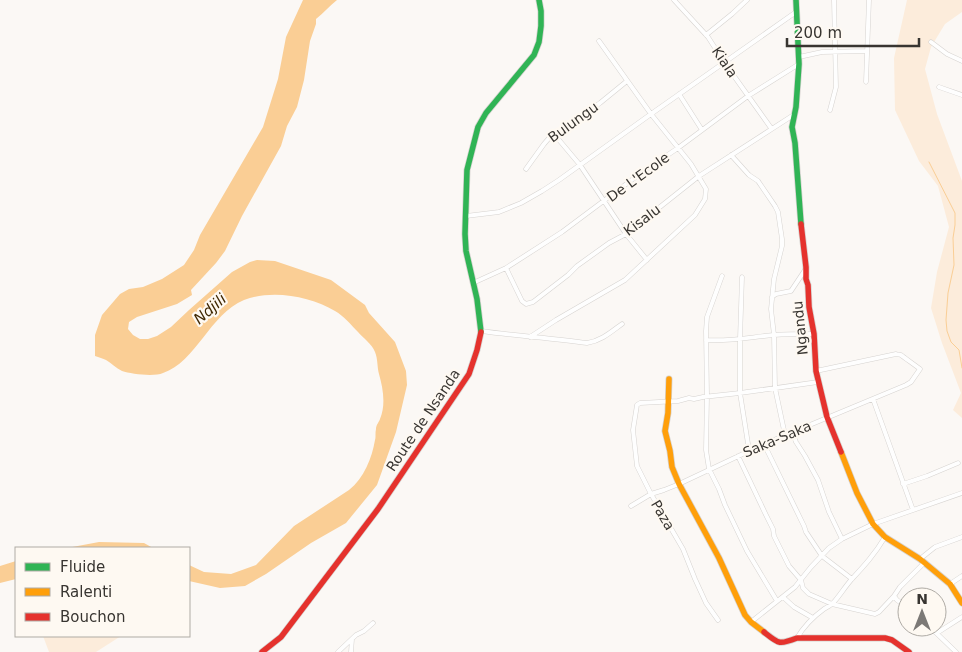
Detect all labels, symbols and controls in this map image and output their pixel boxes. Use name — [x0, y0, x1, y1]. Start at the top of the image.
scale bar — [787, 15, 920, 47]
text: 200 m — [794, 24, 842, 42]
street label: Kiala — [709, 43, 741, 81]
street label: Bulungu — [545, 99, 601, 145]
street label: De L'Ecole — [604, 149, 672, 205]
street label: Kisalu — [621, 201, 663, 239]
water label: Ndjili — [190, 289, 231, 328]
street label: Ngandu — [789, 300, 811, 356]
street label: Route de Nsanda — [383, 366, 463, 474]
street label: Saka-Saka — [740, 417, 814, 461]
street label: Paza — [648, 497, 678, 533]
legend — [15, 547, 190, 637]
text: Fluide — [60, 558, 105, 576]
text: Ralenti — [60, 583, 112, 601]
north arrow — [897, 587, 947, 637]
text: N — [916, 591, 928, 607]
text: Bouchon — [60, 608, 125, 626]

